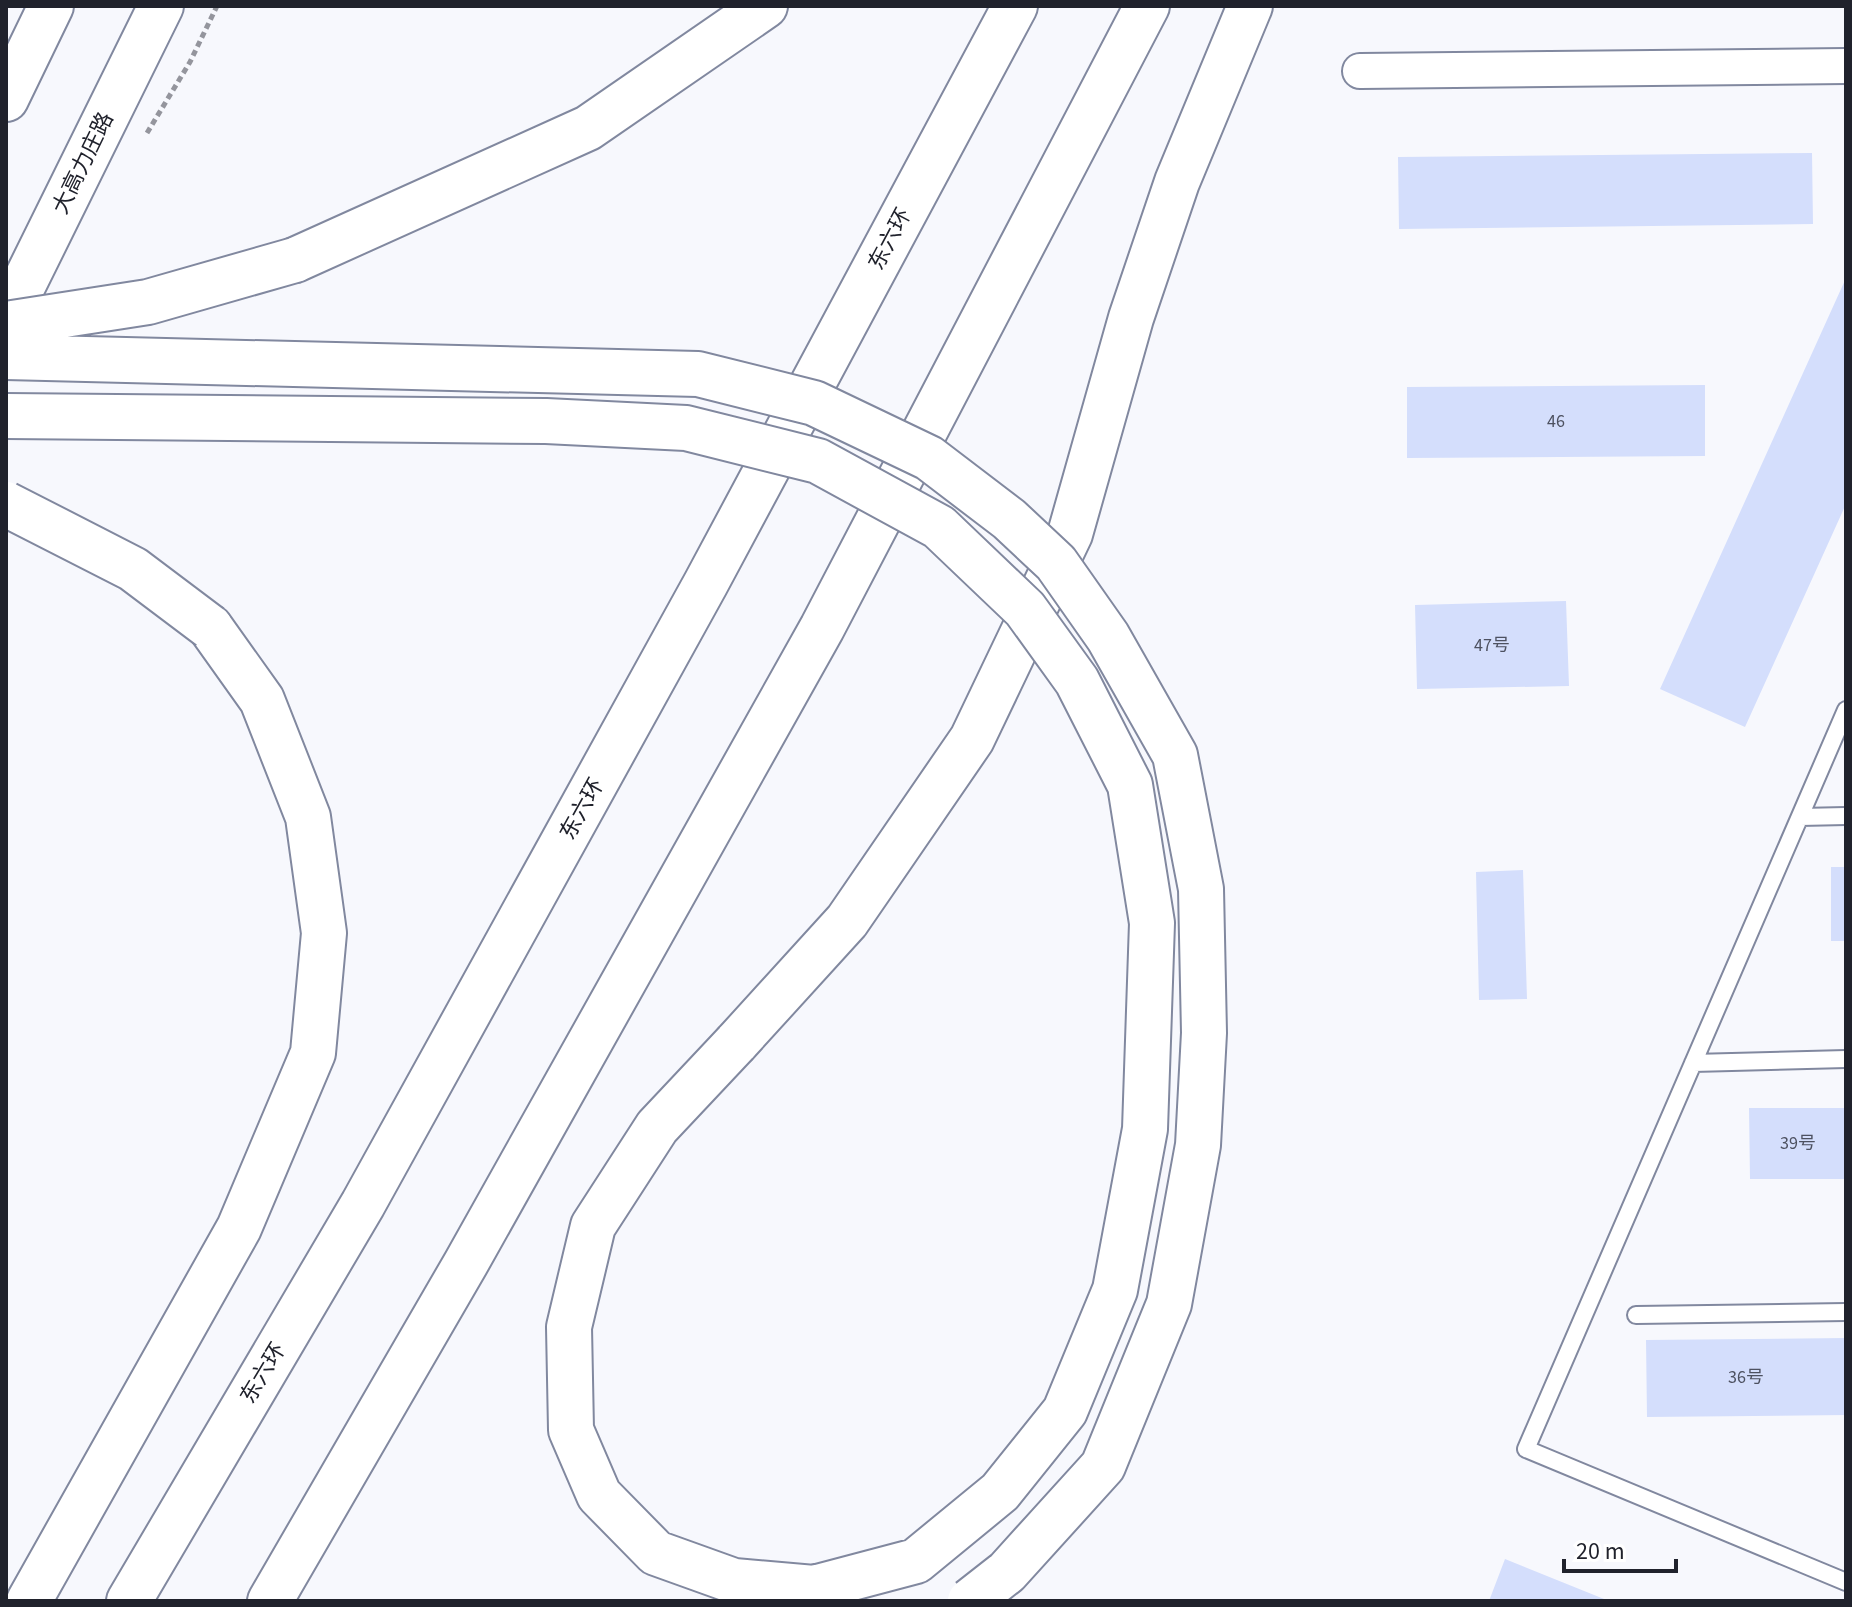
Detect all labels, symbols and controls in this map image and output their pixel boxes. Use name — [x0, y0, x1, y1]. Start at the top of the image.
street label: 大高力庄路 — [45, 107, 121, 219]
street label: 东六环 — [860, 202, 920, 276]
house number: 46 — [1547, 409, 1565, 434]
house number: 47号 — [1474, 633, 1510, 658]
street label: 东六环 — [552, 772, 612, 846]
house number: 39号 — [1780, 1131, 1816, 1156]
street label: 东六环 — [232, 1336, 294, 1410]
house number: 36号 — [1728, 1365, 1764, 1390]
scale bar — [1564, 1523, 1676, 1573]
text: 20 m — [1576, 1534, 1625, 1569]

